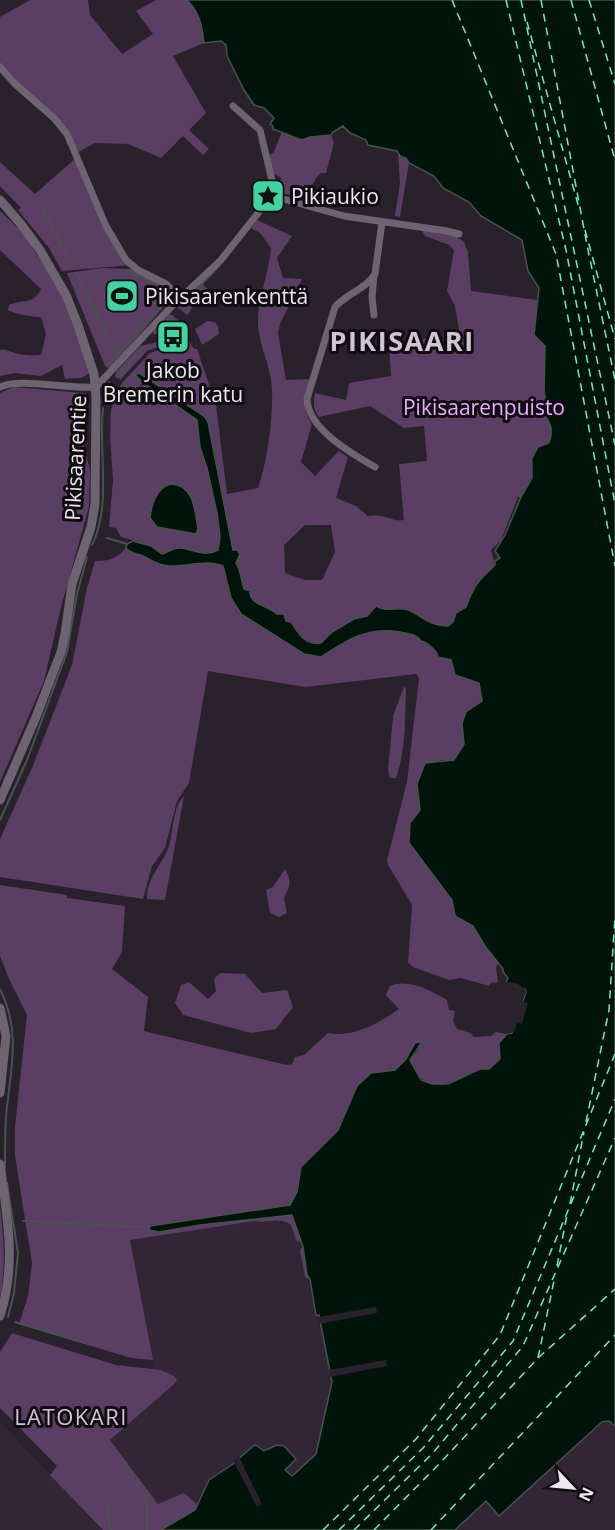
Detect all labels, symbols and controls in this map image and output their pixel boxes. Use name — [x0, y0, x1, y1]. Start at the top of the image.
place icon: Pikiaukio — [250, 178, 286, 214]
place label: Pikiaukio — [291, 182, 379, 210]
sports icon: Pikisaarenkenttä — [104, 278, 140, 314]
place label: Pikisaarenkenttä — [145, 282, 308, 310]
bus stop icon: Jakob Bremerin katu — [155, 319, 191, 355]
district label: PIKISAARI — [329, 322, 475, 359]
place label: Jakob Bremerin katu — [103, 356, 243, 408]
park label: Pikisaarenpuisto — [403, 393, 565, 421]
street label: Pikisaarentie — [58, 395, 92, 521]
district label: LATOKARI — [14, 1401, 128, 1431]
north arrow — [543, 1458, 603, 1518]
text: N — [574, 1484, 599, 1505]

